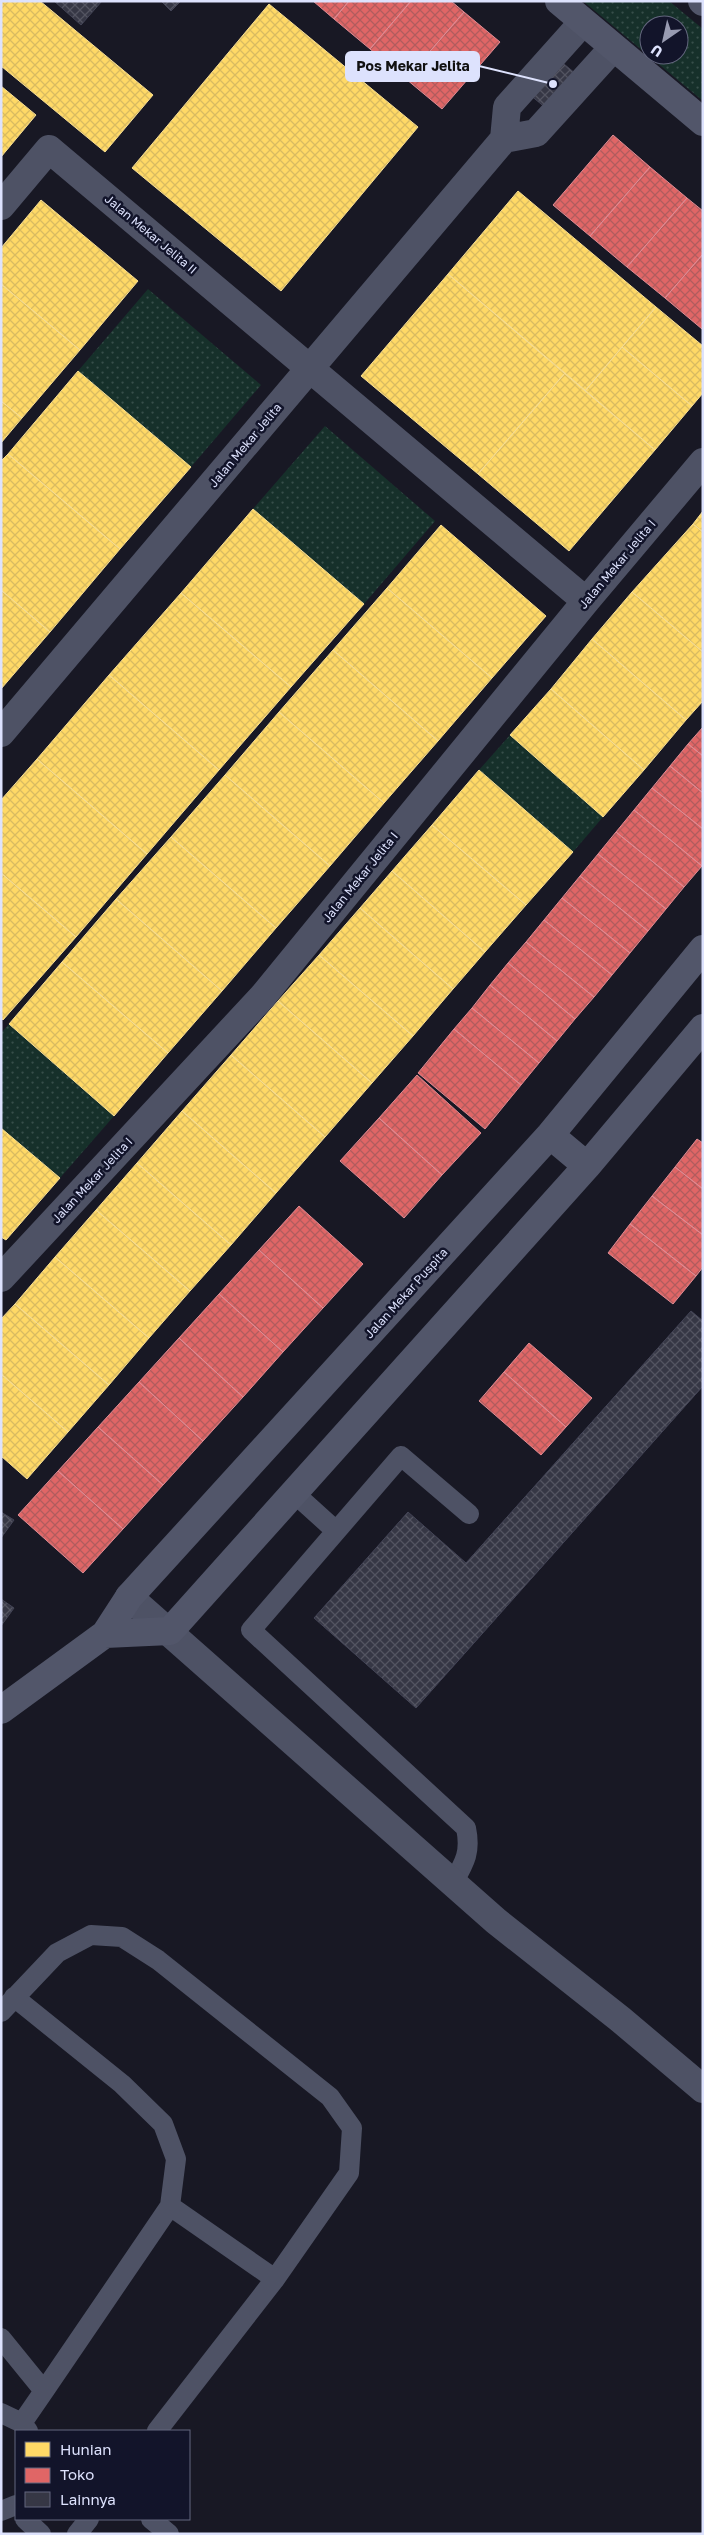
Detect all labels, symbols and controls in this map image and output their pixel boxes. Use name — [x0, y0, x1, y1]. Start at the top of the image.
north arrow — [639, 15, 689, 65]
text: U — [647, 41, 665, 61]
callout: Pos Mekar Jelita — [346, 52, 479, 81]
text: Pos Mekar Jelita — [356, 57, 470, 74]
street label: Jalan Mekar Jelita II — [102, 191, 200, 277]
street label: Jalan Mekar Jelita — [205, 400, 285, 490]
street label: Jalan Mekar Jelita I — [575, 516, 659, 612]
street label: Jalan Mekar Jelita I — [319, 829, 401, 925]
street label: Jalan Mekar Jelita I — [48, 1134, 136, 1226]
street label: Jalan Mekar Puspita — [361, 1245, 451, 1341]
legend — [15, 2430, 190, 2520]
text: Hunian — [60, 2440, 111, 2458]
text: Toko — [60, 2465, 94, 2483]
text: Lainnya — [60, 2490, 116, 2508]

